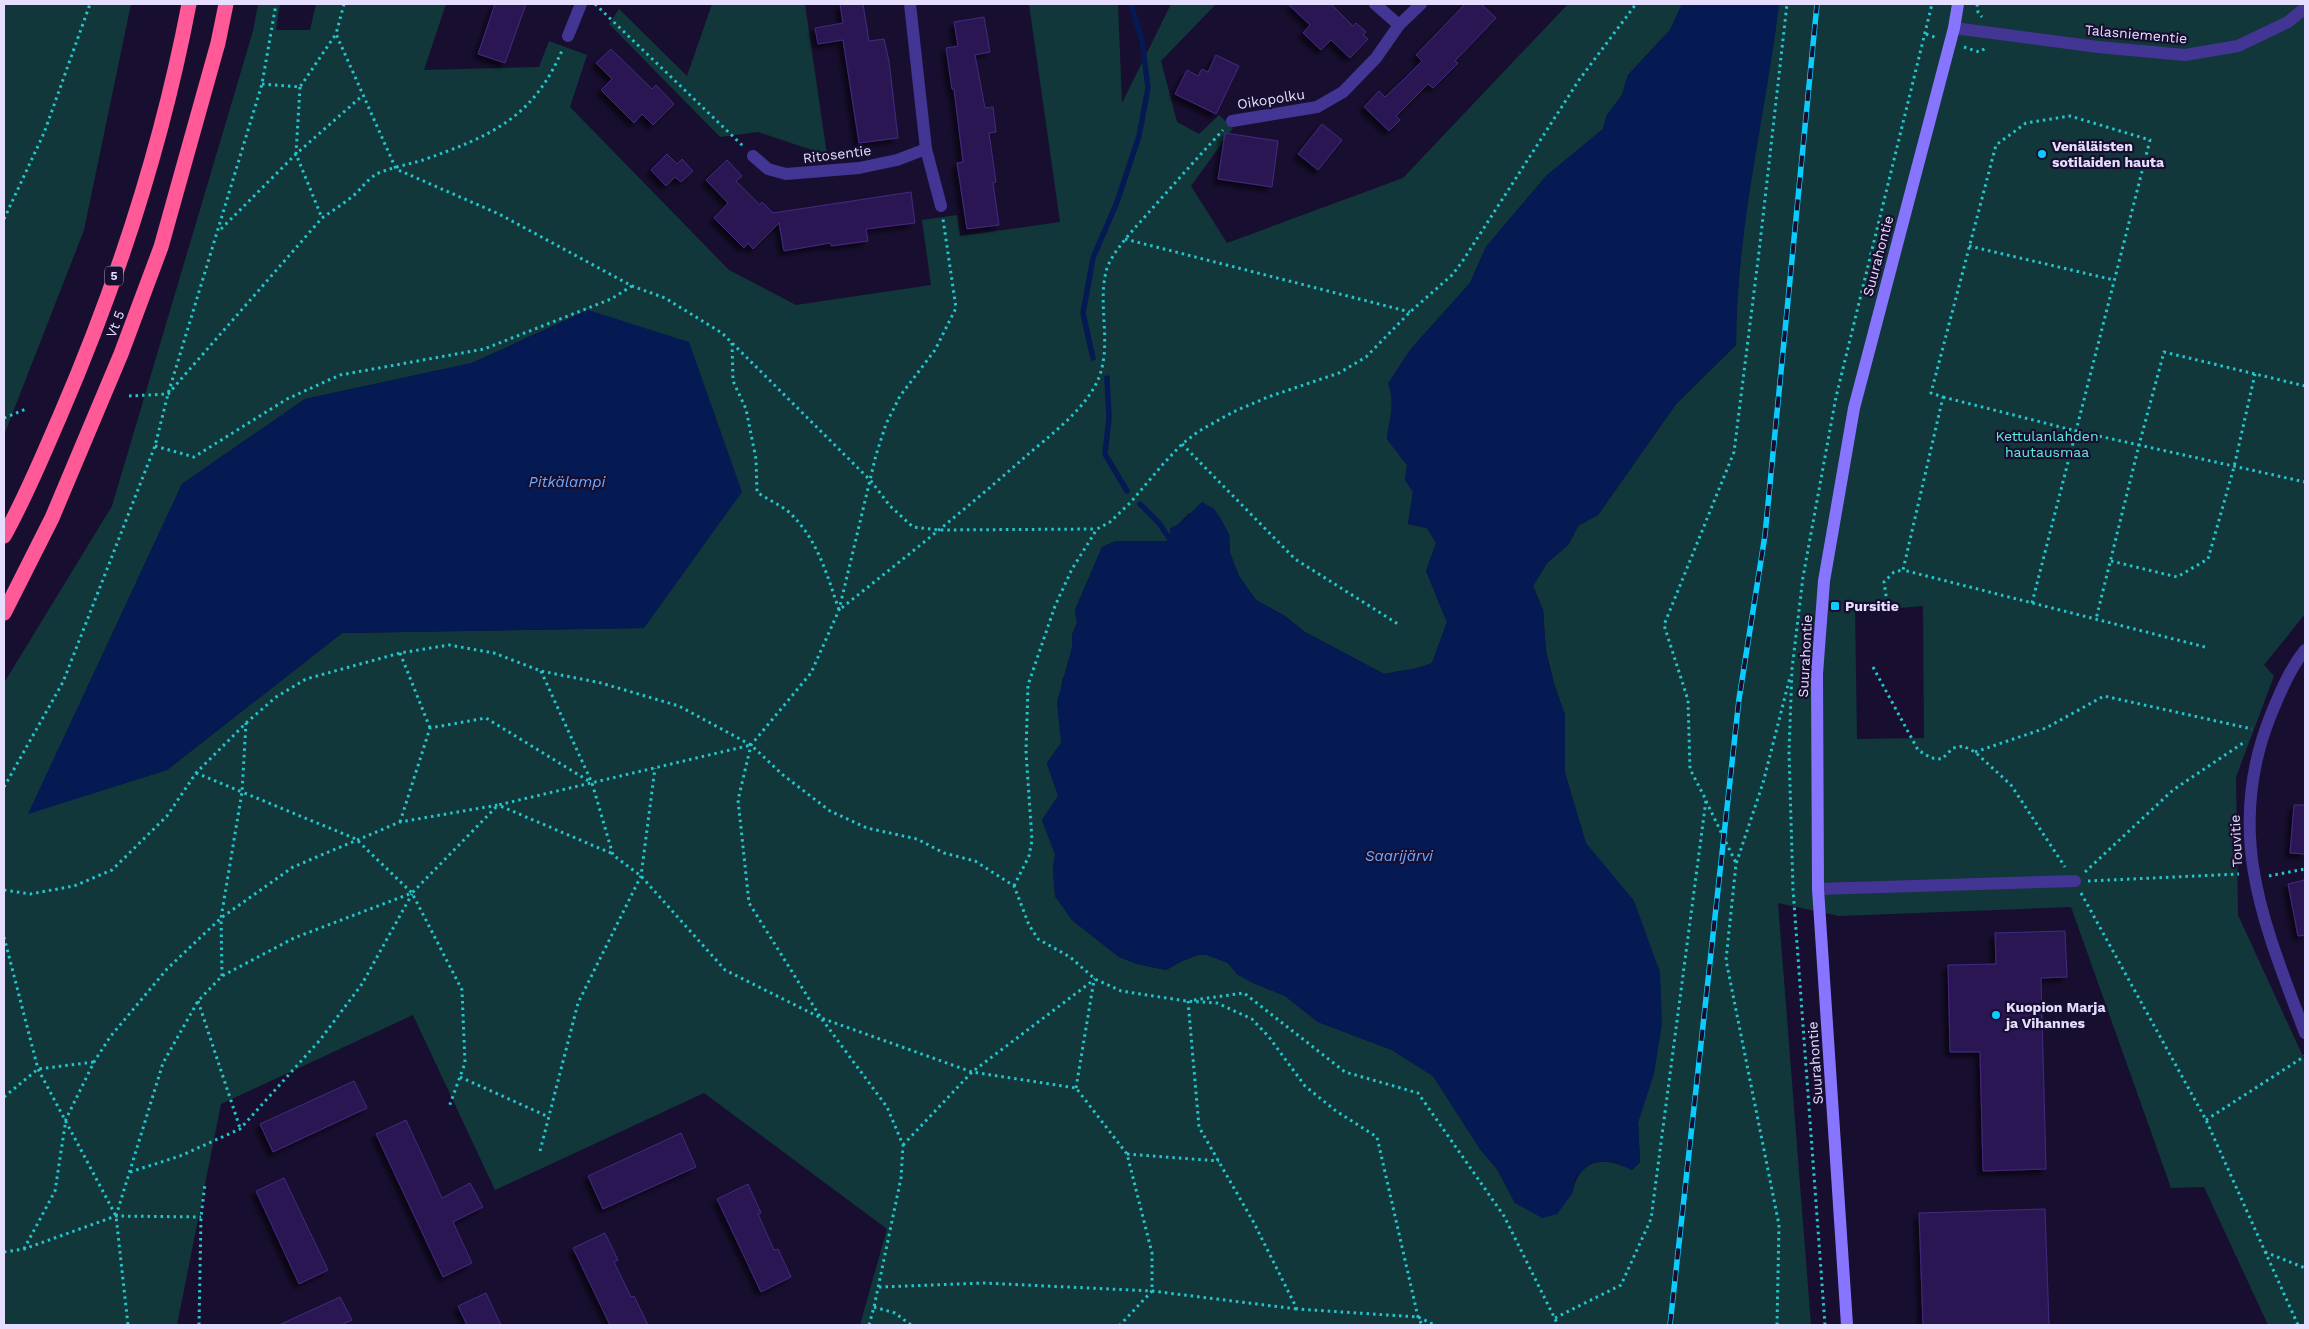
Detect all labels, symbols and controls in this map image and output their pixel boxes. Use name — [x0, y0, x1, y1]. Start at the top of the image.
street label: Talasniementie — [2084, 22, 2188, 46]
street label: Oikopolku — [1236, 86, 1306, 112]
place label: Venäläisten sotilaiden hauta — [2052, 138, 2165, 170]
street label: Ritosentie — [802, 142, 872, 166]
marker: Venäläisten sotilaiden hauta — [2036, 148, 2048, 160]
street label: Suurahontie — [1860, 214, 1896, 298]
road number: 5 — [105, 266, 123, 286]
street label: Vt 5 — [103, 308, 127, 340]
park label: Kettulanlahden hautausmaa — [1995, 428, 2099, 460]
water label: Pitkälampi — [529, 473, 607, 491]
place label: Pursitie — [1845, 598, 1899, 614]
marker: Pursitie — [1829, 600, 1841, 612]
street label: Suurahontie — [1795, 614, 1815, 698]
street label: Touvitie — [2227, 814, 2245, 868]
water label: Saarijärvi — [1365, 847, 1434, 865]
place label: Kuopion Marja ja Vihannes — [2004, 999, 2106, 1031]
marker: Kuopion Marja ja Vihannes — [1990, 1009, 2002, 1021]
street label: Suurahontie — [1804, 1021, 1826, 1105]

